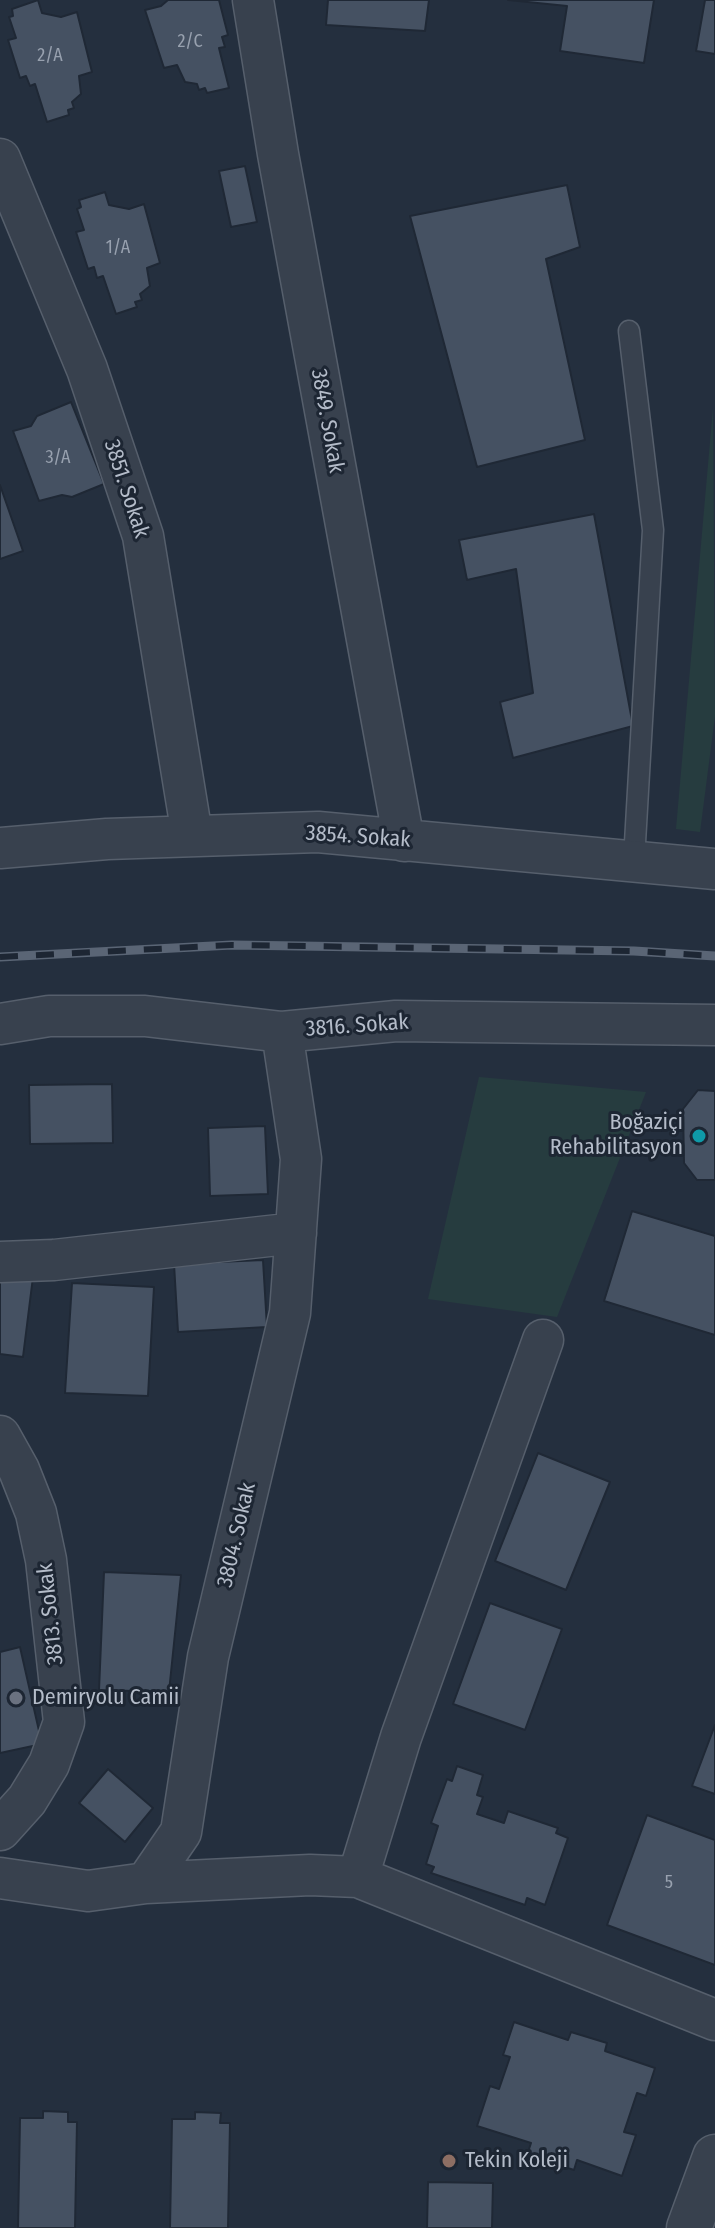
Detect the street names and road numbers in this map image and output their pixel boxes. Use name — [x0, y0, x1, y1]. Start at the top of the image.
street label: 3849. Sokak — [305, 367, 349, 475]
street label: 3851. Sokak — [98, 437, 154, 541]
street label: 3854. Sokak — [305, 820, 411, 854]
street label: 3816. Sokak — [305, 1009, 409, 1043]
street label: 3804. Sokak — [212, 1480, 262, 1590]
street label: 3813. Sokak — [33, 1562, 69, 1666]

